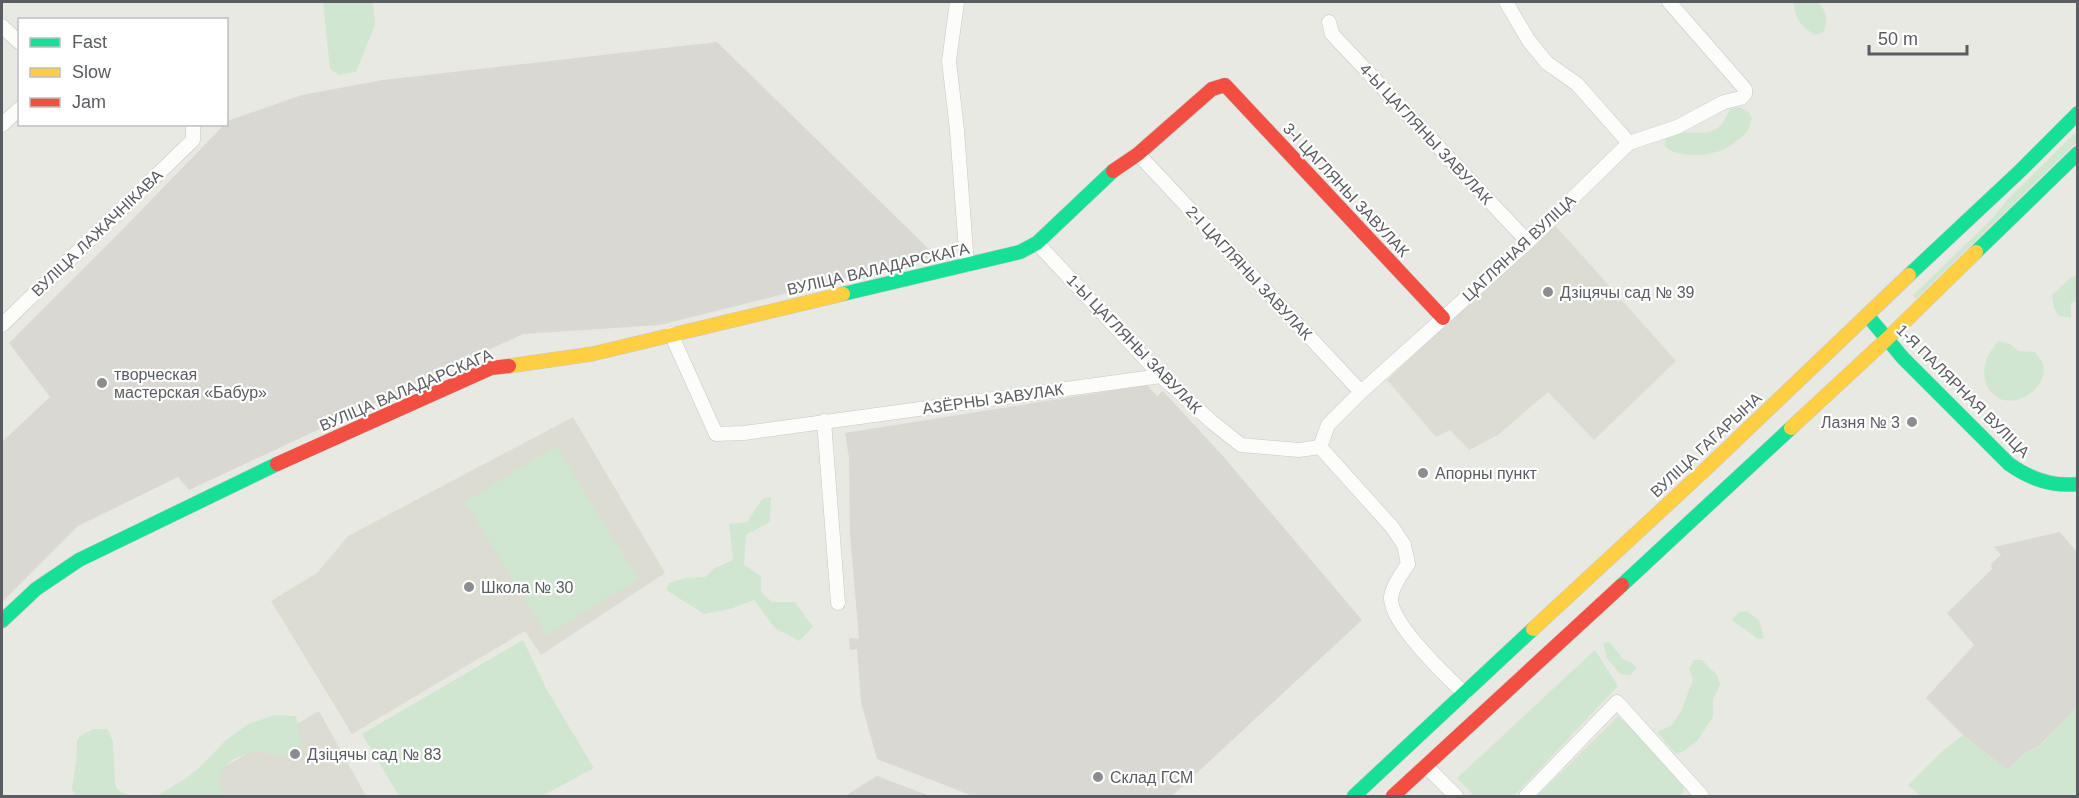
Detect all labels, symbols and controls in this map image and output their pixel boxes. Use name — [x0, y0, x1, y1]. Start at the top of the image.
legend — [18, 18, 228, 126]
scale bar — [1869, 18, 1966, 56]
text: 50 m — [1878, 29, 1918, 49]
text: Fast — [72, 32, 107, 52]
street label: 4-Ы ЦАГЛЯНЫ ЗАВУЛАК — [1356, 60, 1496, 208]
text: Slow — [72, 62, 112, 82]
text: Jam — [72, 92, 106, 112]
street label: 3-І ЦАГЛЯНЫ ЗАВУЛАК — [1280, 120, 1413, 261]
street label: ВУЛІЦА ЛАЖАЧНІКАВА — [28, 166, 166, 300]
street label: ЦАГЛЯНАЯ ВУЛІЦА — [1459, 191, 1579, 305]
street label: 2-І ЦАГЛЯНЫ ЗАВУЛАК — [1183, 203, 1316, 344]
street label: ВУЛІЦА ВАЛАДАРСКАГА — [785, 240, 971, 298]
street label: 1-Ы ЦАГЛЯНЫ ЗАВУЛАК — [1063, 271, 1205, 417]
place label: Дзіцячы сад № 39 — [1560, 284, 1695, 301]
marker: Дзіцячы сад № 39 — [1541, 285, 1555, 299]
street label: 1-Я ПАЛЯРНАЯ ВУЛІЦА — [1893, 321, 2033, 461]
street label: ВУЛІЦА ВАЛАДАРСКАГА — [317, 346, 495, 434]
place label: творческая мастерская «Бабур» — [114, 366, 267, 401]
marker: творческая мастерская «Бабур» — [95, 376, 109, 390]
street label: АЗЁРНЫ ЗАВУЛАК — [921, 381, 1065, 417]
street label: ВУЛІЦА ГАГАРЫНА — [1647, 389, 1765, 501]
place label: Лазня № 3 — [1821, 414, 1900, 431]
marker: Лазня № 3 — [1905, 415, 1919, 429]
place label: Апорны пункт — [1435, 465, 1538, 482]
marker: Апорны пункт — [1416, 466, 1430, 480]
place label: Школа № 30 — [481, 579, 574, 596]
marker: Школа № 30 — [462, 580, 476, 594]
place label: Дзіцячы сад № 83 — [307, 746, 442, 763]
marker: Дзіцячы сад № 83 — [288, 747, 302, 761]
place label: Склад ГСМ — [1110, 769, 1193, 786]
marker: Склад ГСМ — [1091, 770, 1105, 784]

